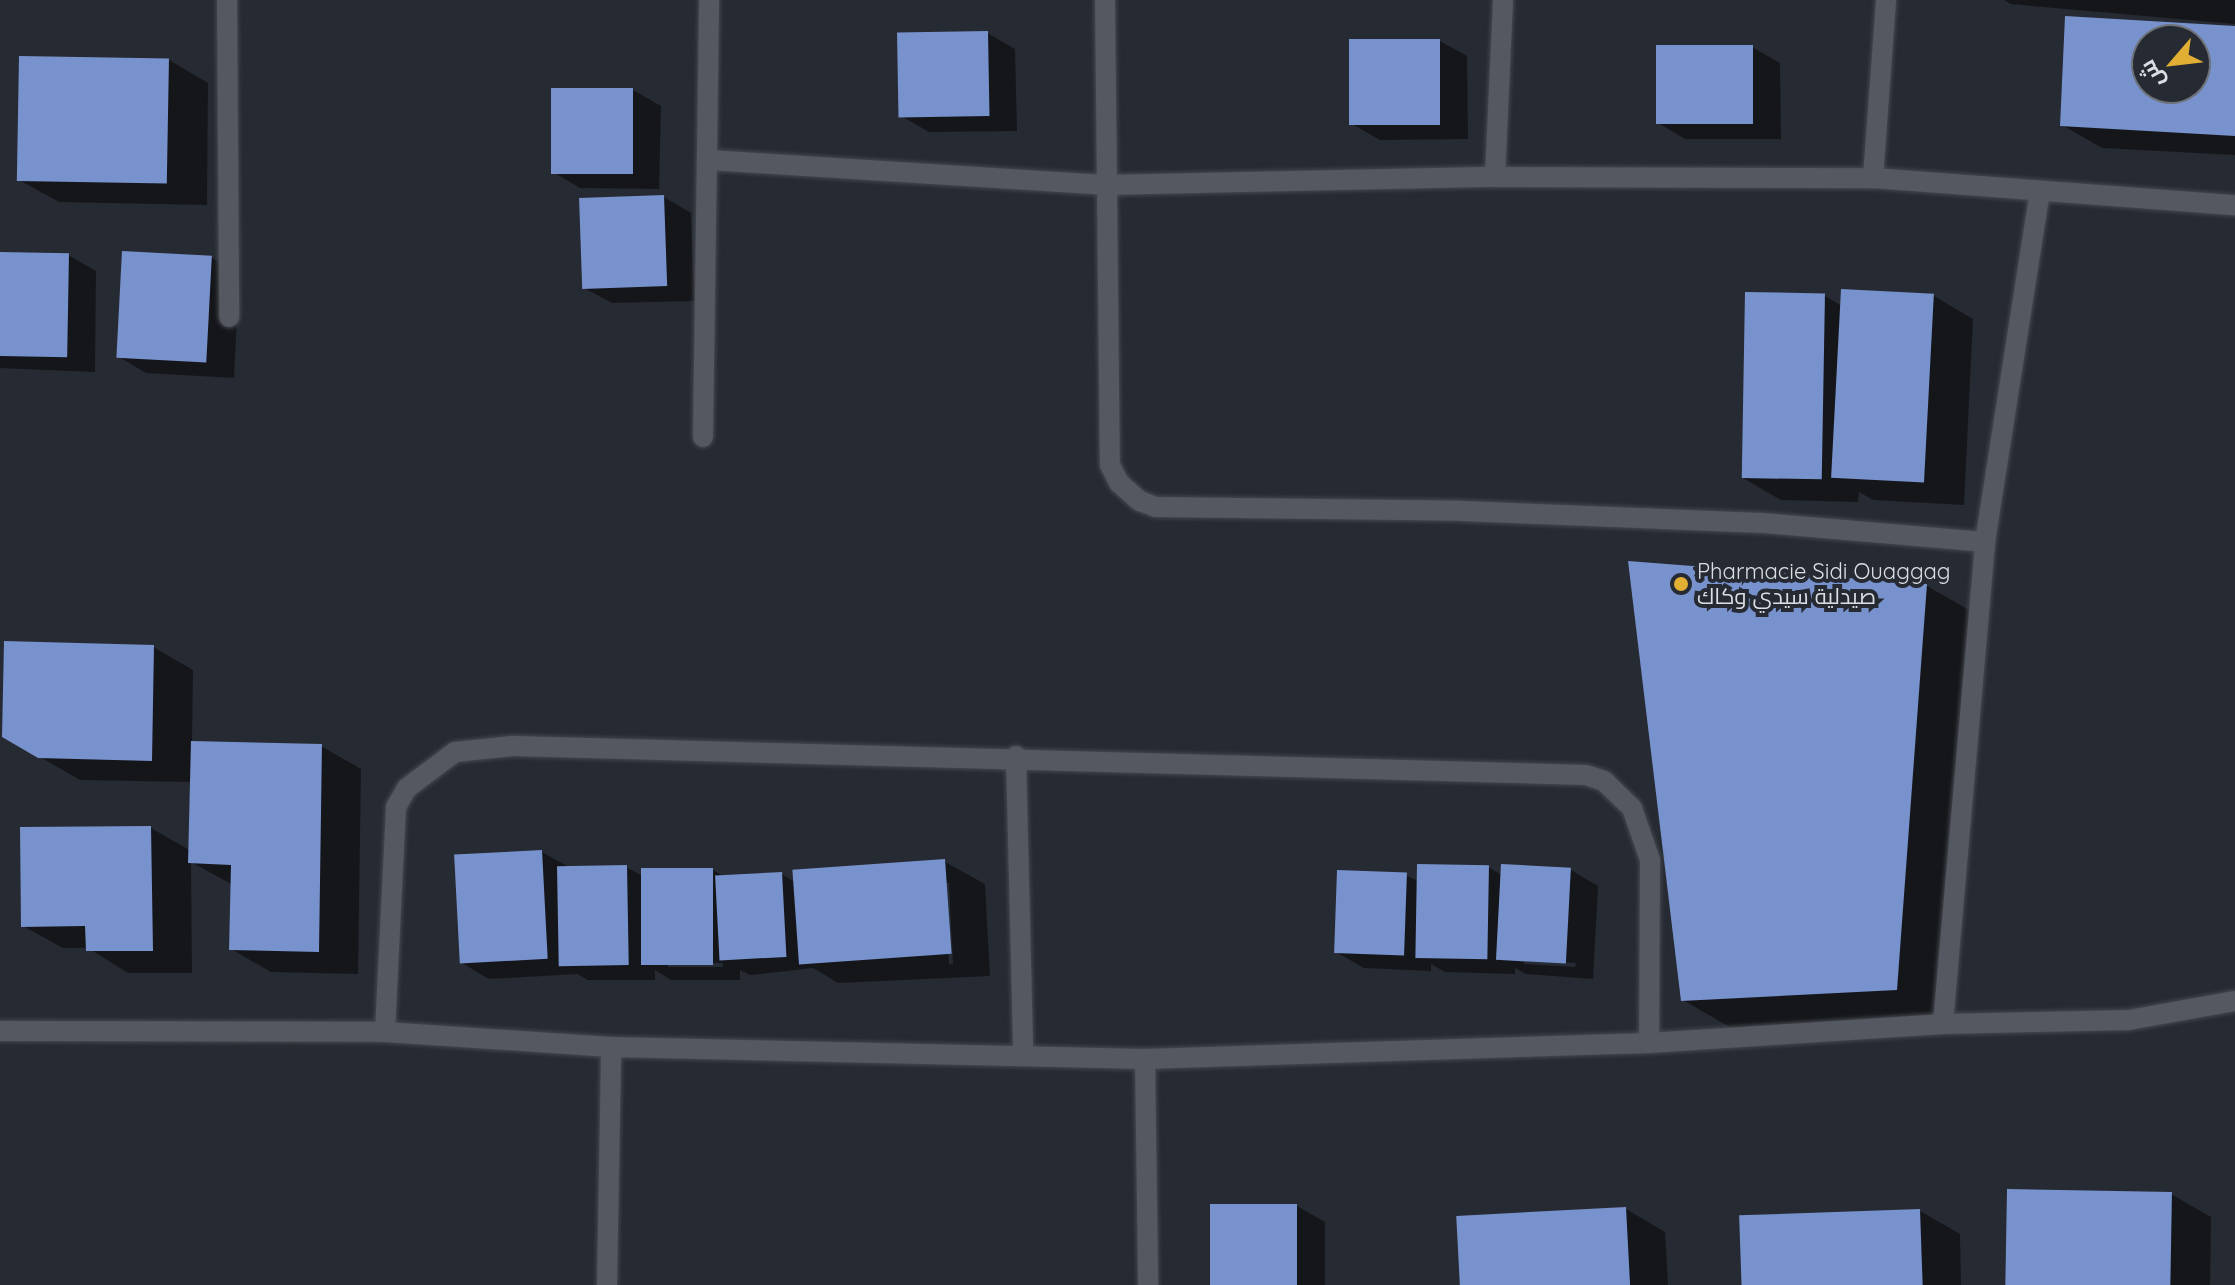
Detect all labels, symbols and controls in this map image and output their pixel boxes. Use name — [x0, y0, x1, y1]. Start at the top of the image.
north arrow — [2131, 24, 2211, 104]
text: ش — [2133, 55, 2171, 93]
place label: Pharmacie Sidi Ouaggag صيدلية سيدي وكاك — [1697, 558, 1951, 610]
marker: Pharmacie Sidi Ouaggag صيدلية سيدي وكاك — [1672, 575, 1690, 593]

